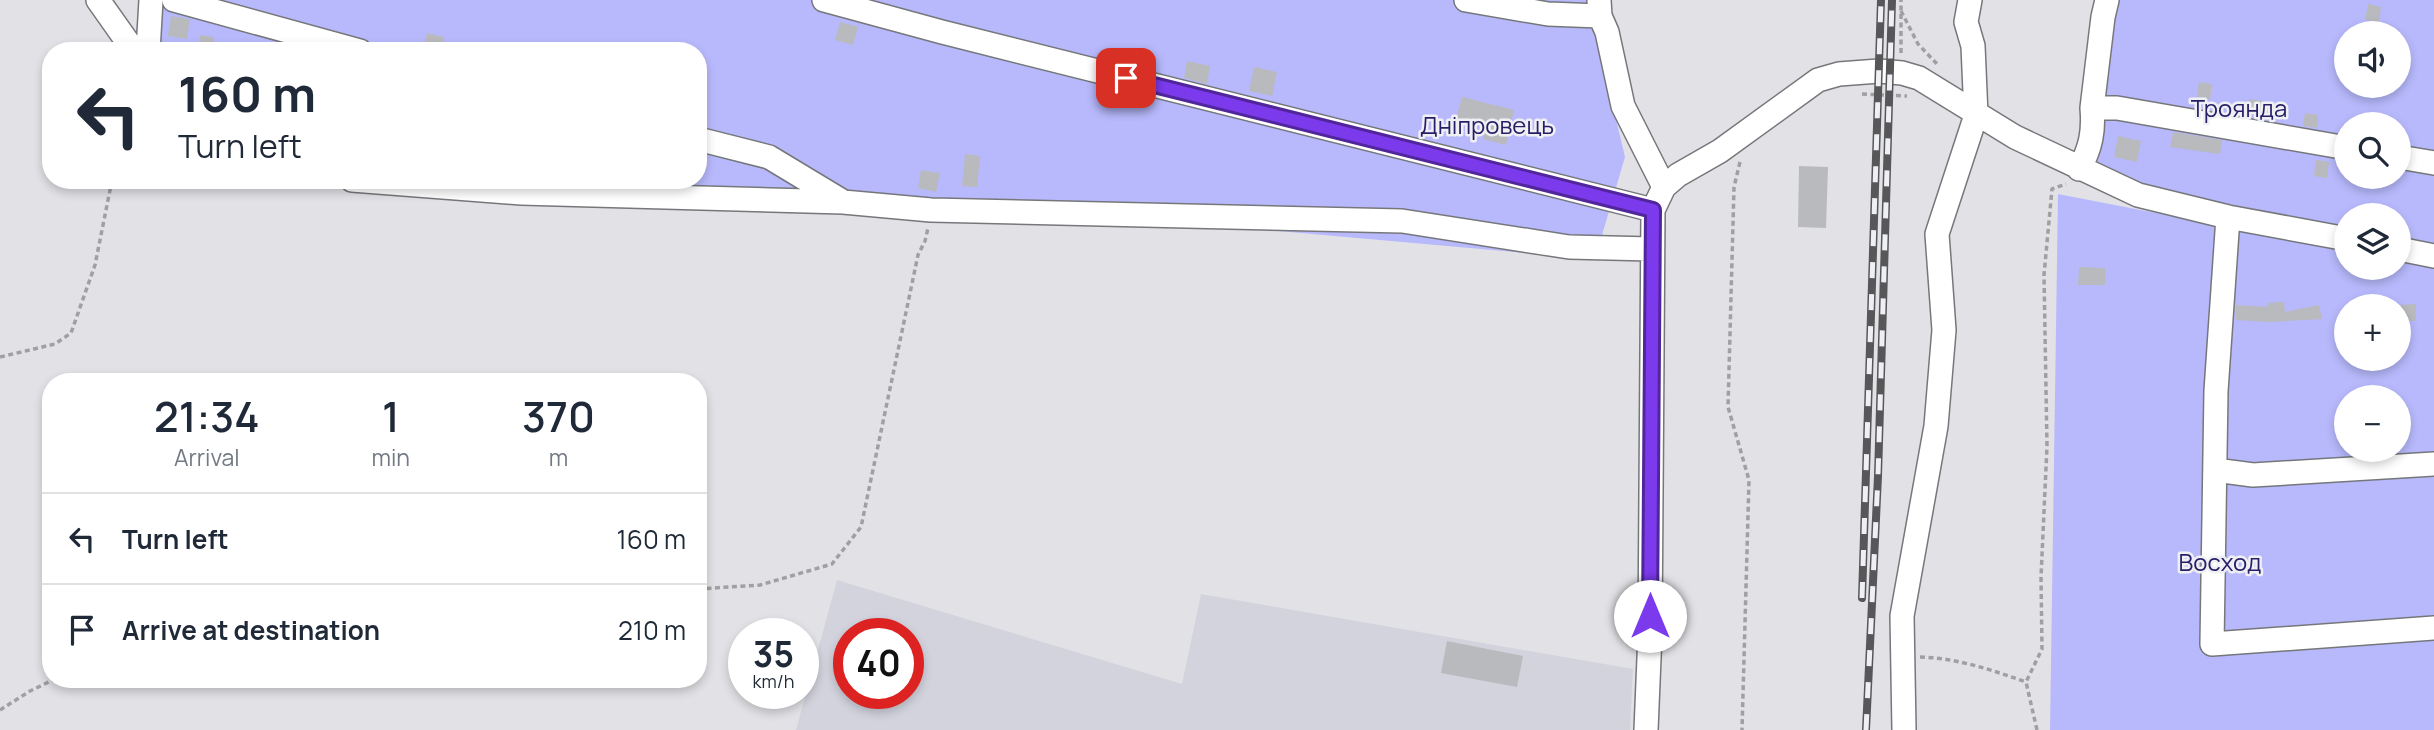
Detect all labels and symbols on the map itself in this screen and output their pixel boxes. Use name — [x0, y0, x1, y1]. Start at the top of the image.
pin — [1096, 48, 1156, 108]
park label: Троянда — [2191, 91, 2287, 124]
park label: Дніпровець — [1420, 108, 1554, 141]
park label: Восход — [2179, 545, 2261, 578]
position arrow — [1613, 579, 1687, 653]
speed limit sign: 40 — [833, 618, 924, 709]

